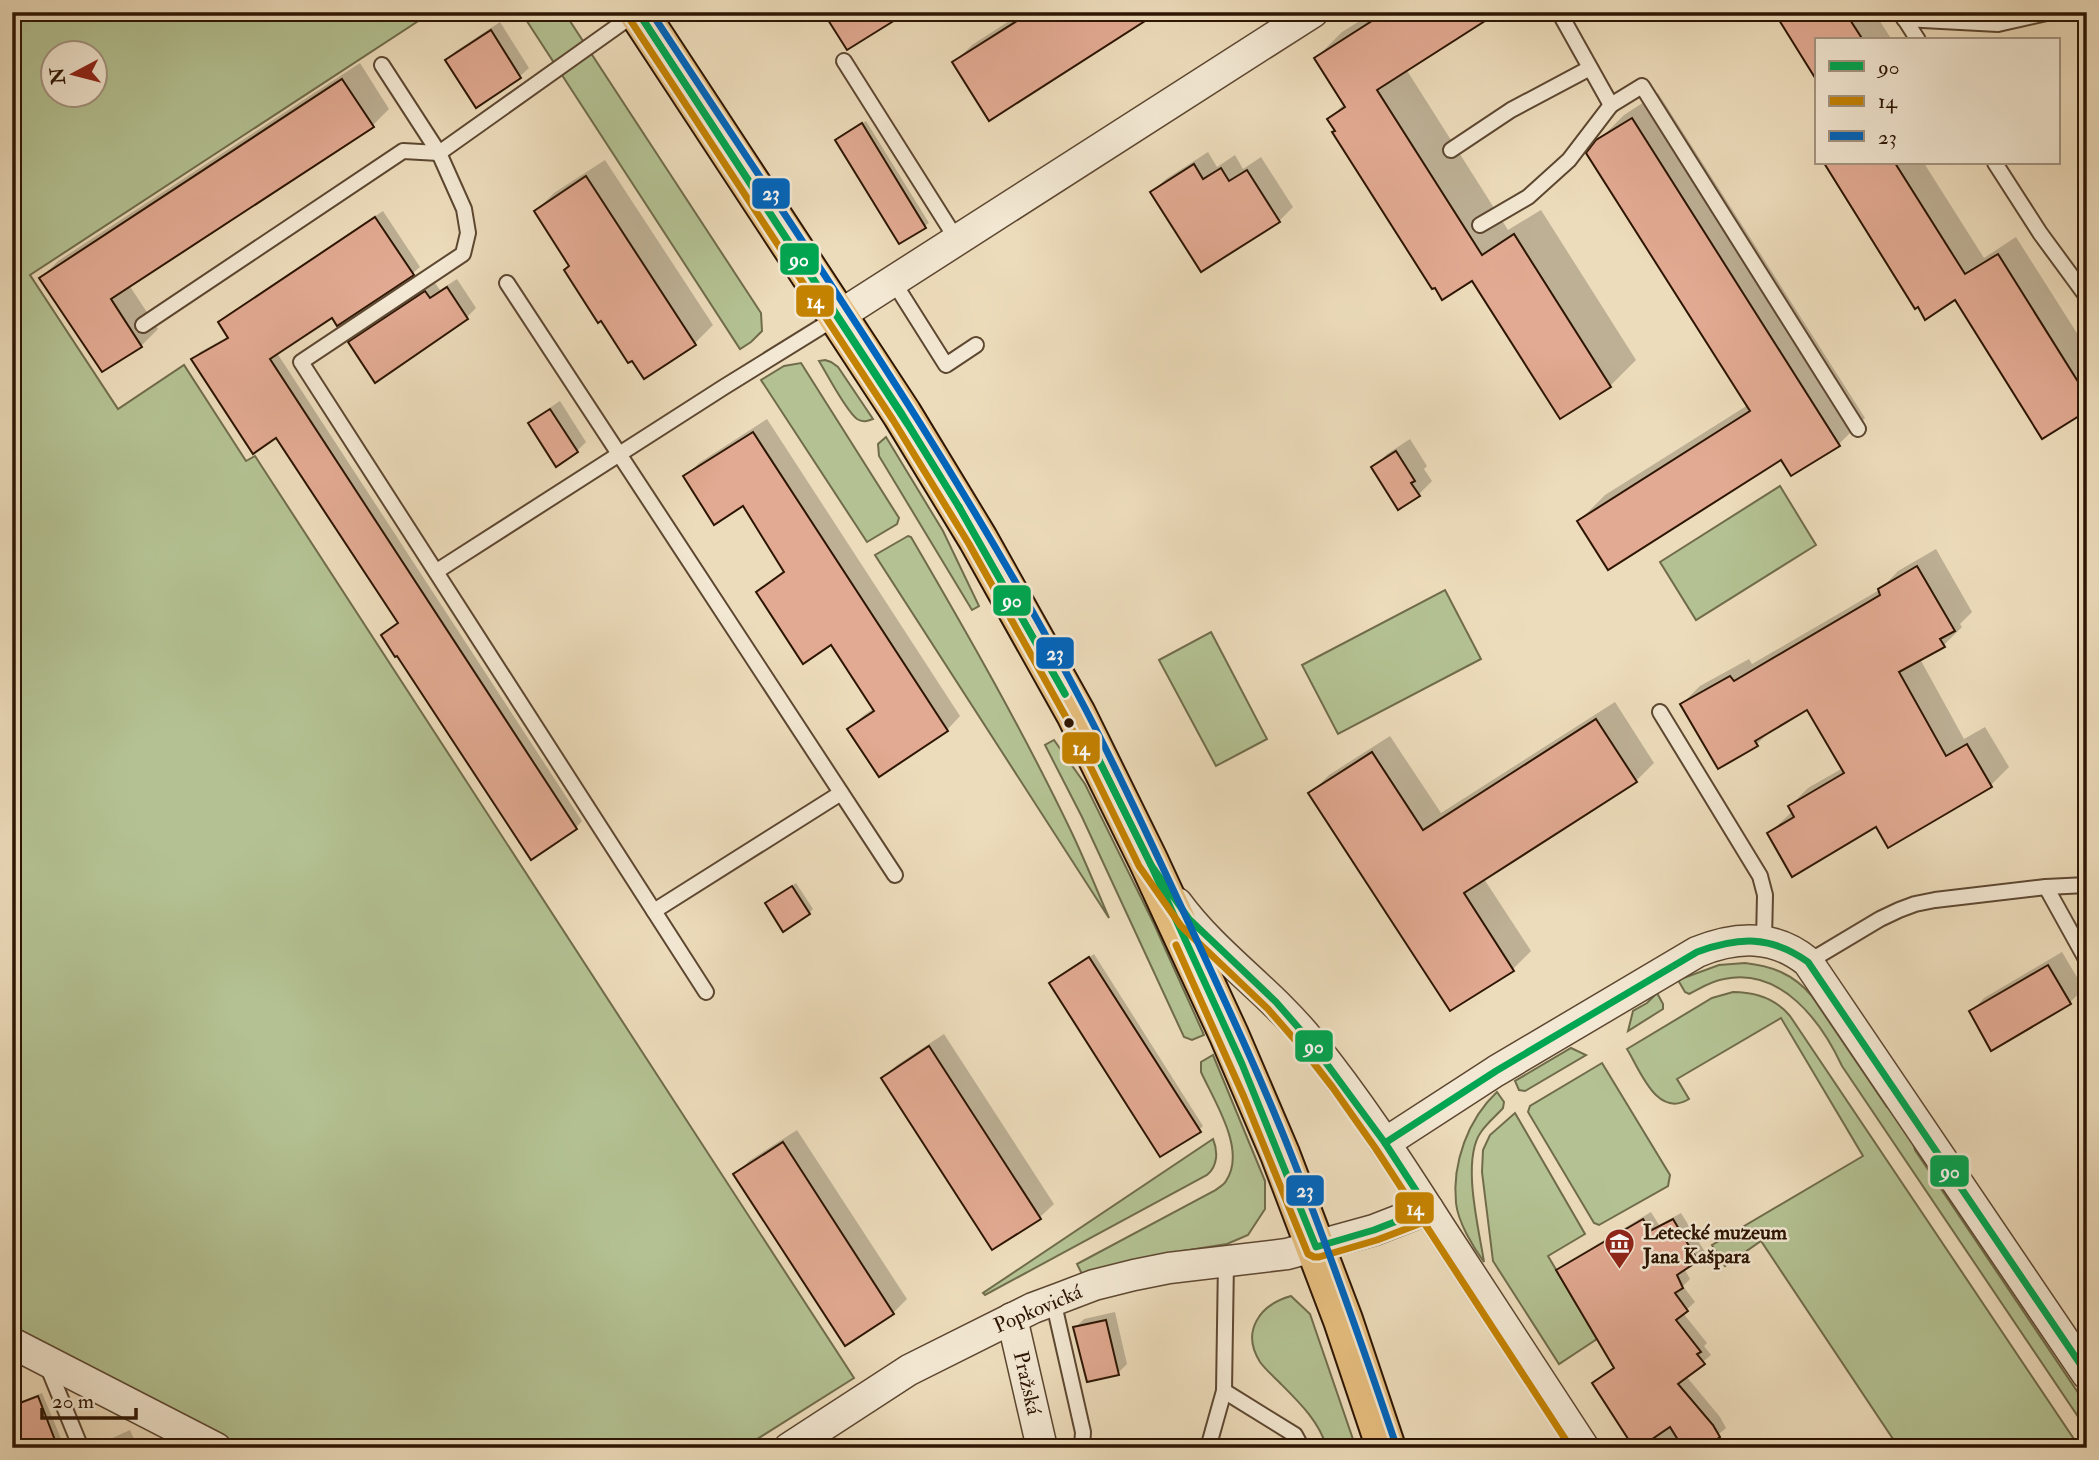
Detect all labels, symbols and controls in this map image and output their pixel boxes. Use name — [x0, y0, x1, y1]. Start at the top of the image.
north arrow — [38, 38, 108, 108]
legend — [1815, 38, 2060, 164]
text: 90 — [1876, 54, 1900, 81]
text: N — [45, 65, 71, 87]
text: 14 — [1878, 88, 1898, 115]
text: 23 — [1878, 124, 1897, 151]
line badge: 23 — [751, 177, 791, 210]
text: 23 — [763, 182, 779, 206]
line badge: 90 — [779, 242, 820, 276]
text: 90 — [787, 248, 809, 272]
line badge: 14 — [795, 284, 835, 318]
text: 14 — [806, 290, 825, 314]
line badge: 90 — [992, 584, 1032, 617]
text: 90 — [1000, 589, 1022, 613]
line badge: 23 — [1035, 636, 1075, 670]
text: 23 — [1047, 642, 1063, 666]
unlabelled marker — [1062, 716, 1076, 730]
line badge: 14 — [1061, 731, 1101, 765]
text: 14 — [1072, 737, 1091, 761]
line badge: 90 — [1294, 1029, 1334, 1063]
text: 90 — [1302, 1035, 1324, 1059]
line badge: 90 — [1929, 1154, 1970, 1188]
text: 90 — [1938, 1160, 1960, 1184]
line badge: 23 — [1285, 1174, 1325, 1207]
text: 23 — [1297, 1179, 1313, 1203]
line badge: 14 — [1394, 1191, 1435, 1225]
text: 14 — [1406, 1197, 1425, 1221]
place label: Letecké muzeum Jana Kašpara — [1642, 1219, 1788, 1270]
museum icon: Letecké muzeum Jana Kašpara — [1603, 1227, 1637, 1271]
street label: Popkovická — [990, 1278, 1087, 1340]
street label: Pražská — [1007, 1349, 1047, 1418]
scale bar — [42, 1376, 136, 1420]
text: 20 m — [52, 1388, 94, 1415]

